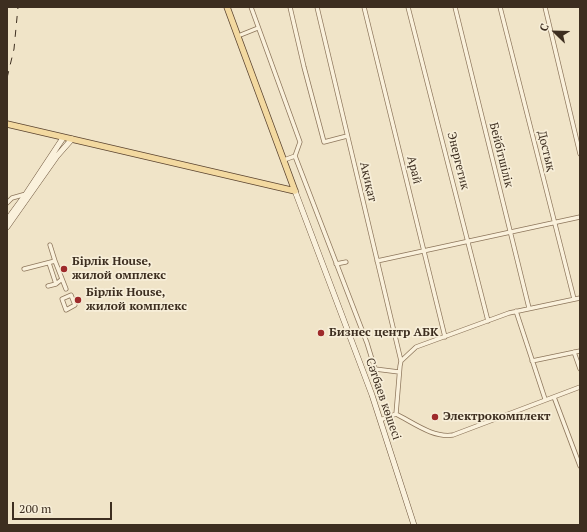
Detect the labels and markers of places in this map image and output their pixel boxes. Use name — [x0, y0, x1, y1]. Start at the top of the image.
place label: Бірлік House, жилой омплекс — [72, 255, 166, 283]
marker: Бірлік House, жилой омплекс — [59, 264, 69, 274]
place label: Бірлік House, жилой комплекс — [86, 286, 187, 314]
marker: Бірлік House, жилой комплекс — [73, 295, 83, 305]
place label: Бизнес центр АБК — [329, 326, 439, 340]
marker: Бизнес центр АБК — [316, 328, 326, 338]
place label: Электрокомплект — [443, 410, 551, 424]
marker: Электрокомплект — [430, 412, 440, 422]

